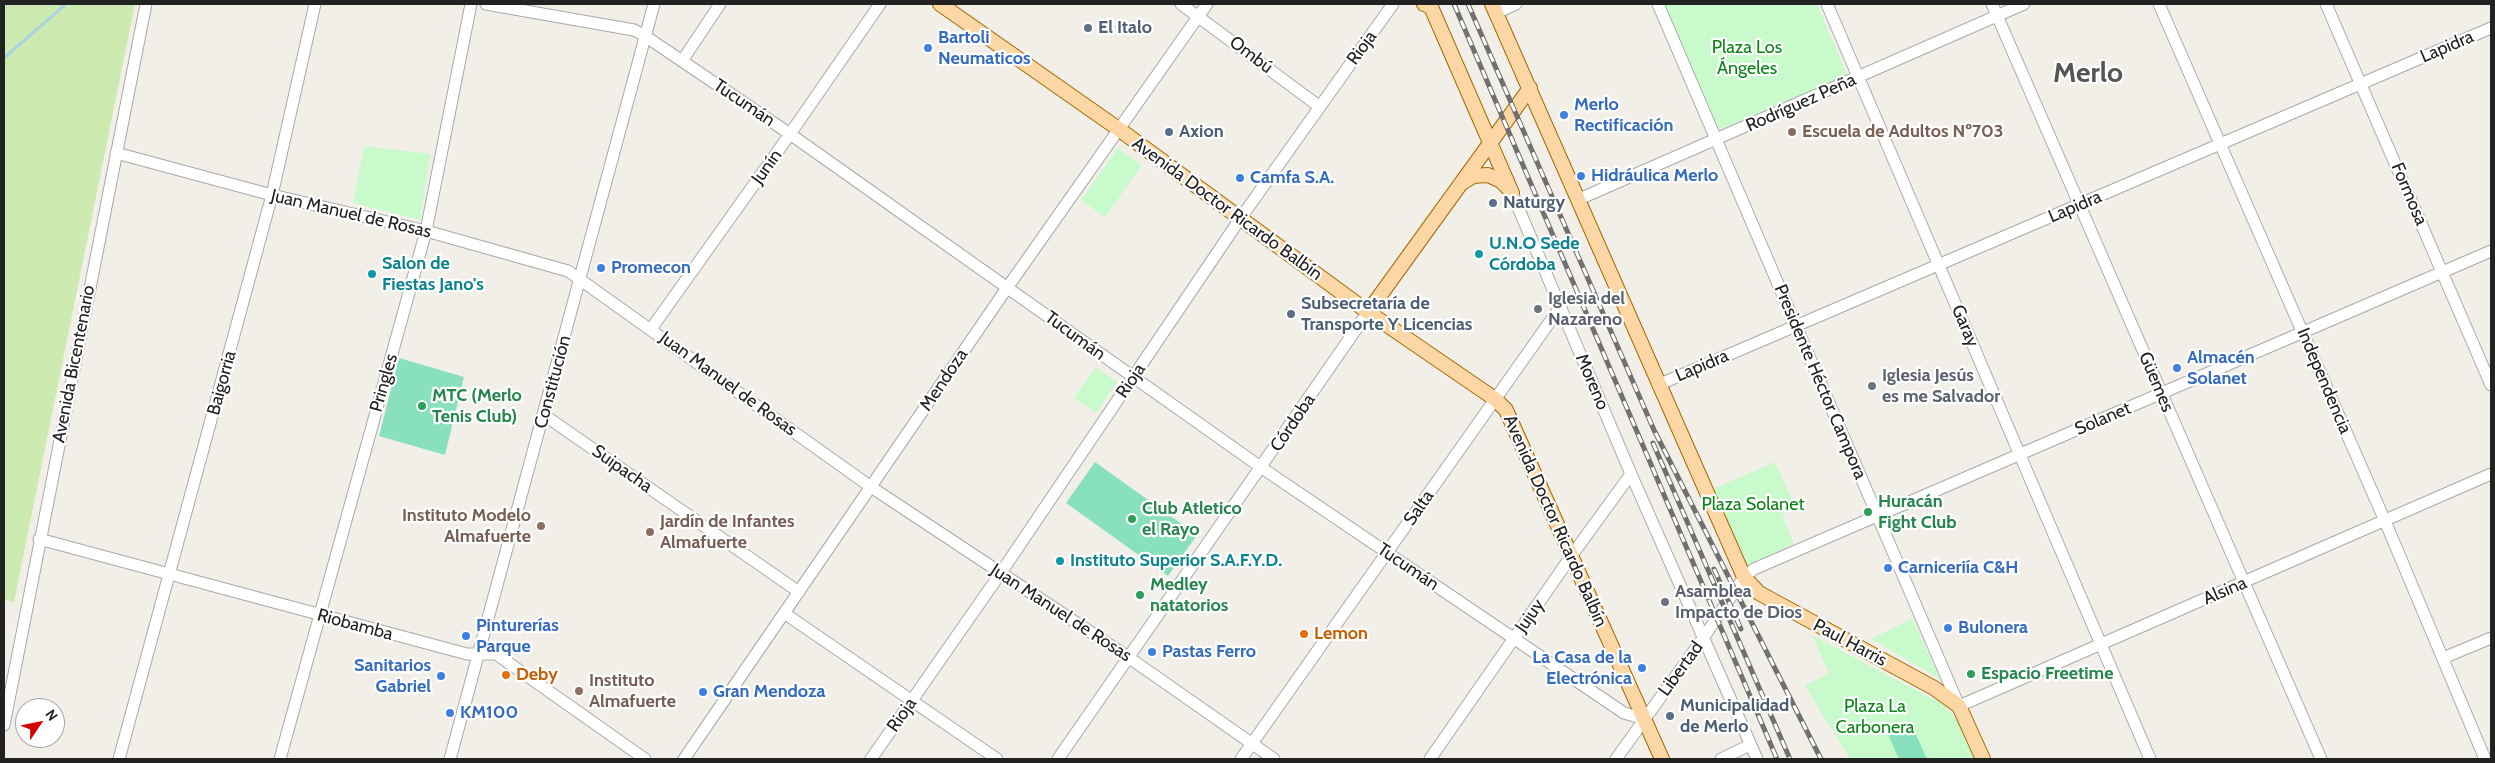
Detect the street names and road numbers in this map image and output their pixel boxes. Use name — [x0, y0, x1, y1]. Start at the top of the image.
street label: Lapidra — [2417, 26, 2477, 68]
street label: Rioja — [1342, 27, 1382, 69]
street label: Ombú — [1225, 32, 1277, 78]
street label: Rodríguez Peña — [1743, 69, 1859, 137]
street label: Tucumán — [709, 75, 779, 131]
street label: Avenida Doctor Ricardo Balbín — [1128, 133, 1326, 285]
street label: Junín — [747, 145, 787, 189]
street label: Formosa — [2386, 159, 2432, 229]
street label: Juan Manuel de Rosas — [269, 185, 433, 243]
street label: Lapidra — [2045, 186, 2105, 228]
street label: Presidente Héctor Campora — [1769, 281, 1871, 483]
street label: Avenida Bicentenario — [48, 283, 100, 445]
street label: Garay — [1947, 302, 1983, 350]
street label: Tucumán — [1041, 307, 1109, 365]
street label: Independencia — [2292, 325, 2356, 437]
street label: Juan Manuel de Rosas — [655, 327, 801, 441]
street label: Constitución — [530, 333, 576, 431]
street label: Mendoza — [915, 345, 973, 415]
street label: Lapidra — [1672, 345, 1732, 387]
street label: Baigorria — [203, 348, 241, 418]
street label: Güemes — [2134, 349, 2178, 415]
street label: Pringles — [365, 351, 403, 415]
street label: Moreno — [1571, 351, 1613, 413]
street label: Rioja — [1112, 360, 1150, 402]
street label: Córdoba — [1266, 390, 1320, 456]
street label: Solanet — [2072, 398, 2134, 440]
street label: Avenida Doctor Ricardo Balbín — [1498, 412, 1612, 630]
street label: Suipacha — [588, 440, 656, 498]
street label: Salta — [1399, 486, 1439, 530]
street label: Tucumán — [1373, 539, 1443, 595]
street label: Juan Manuel de Rosas — [986, 559, 1136, 667]
street label: Alsina — [2200, 572, 2250, 610]
street label: Jujuy — [1511, 595, 1549, 637]
street label: Riobamba — [315, 605, 395, 645]
street label: Paul Harris — [1810, 615, 1890, 671]
street label: Libertad — [1654, 637, 1708, 701]
street label: Rioja — [883, 694, 921, 736]

